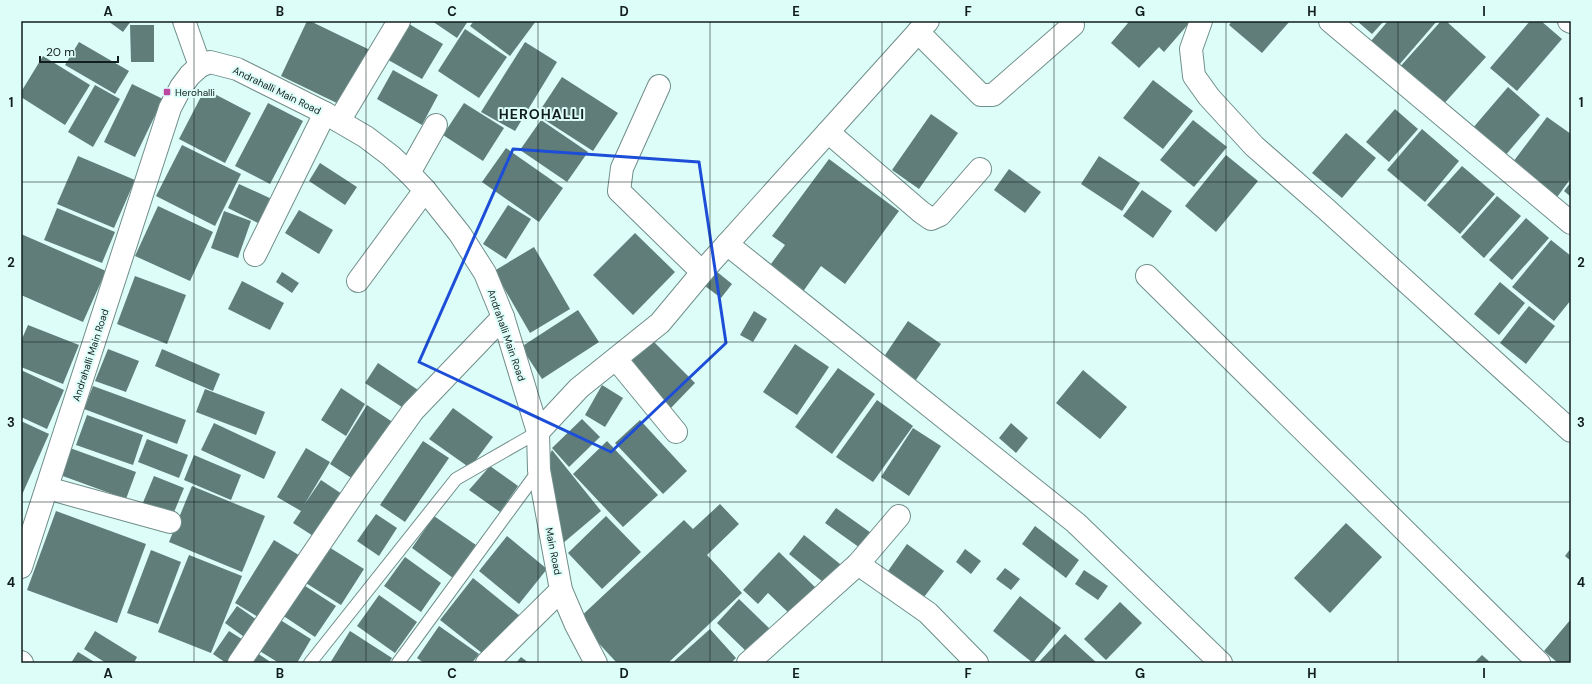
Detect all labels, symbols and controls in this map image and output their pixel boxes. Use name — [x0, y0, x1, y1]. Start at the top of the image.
text: A — [103, 3, 113, 20]
text: B — [276, 3, 284, 20]
text: C — [447, 3, 457, 20]
text: D — [619, 3, 629, 20]
text: E — [792, 3, 800, 20]
text: F — [964, 3, 972, 20]
text: G — [1135, 3, 1145, 20]
text: H — [1307, 3, 1317, 20]
text: I — [1482, 3, 1486, 20]
scale bar — [40, 38, 118, 64]
text: 20 m — [46, 44, 75, 60]
street label: Andrahalli Main Road — [231, 63, 323, 117]
place label: Herohalli — [175, 86, 215, 99]
marker: Herohalli — [162, 87, 172, 97]
text: 1 — [9, 94, 13, 111]
text: 1 — [1579, 94, 1583, 111]
district label: HEROHALLI — [499, 105, 585, 123]
text: 2 — [7, 254, 15, 271]
text: 2 — [1577, 254, 1585, 271]
street label: Andrahalli Main Road — [485, 287, 528, 383]
street label: Andrahalli Main Road — [69, 307, 112, 403]
text: 3 — [7, 414, 15, 431]
text: 3 — [1577, 414, 1585, 431]
street label: Main Road — [543, 526, 564, 576]
text: 4 — [7, 574, 15, 591]
text: 4 — [1577, 574, 1585, 591]
text: A — [103, 665, 113, 682]
text: B — [276, 665, 284, 682]
text: C — [447, 665, 457, 682]
text: D — [619, 665, 629, 682]
text: E — [792, 665, 800, 682]
text: F — [964, 665, 972, 682]
text: G — [1135, 665, 1145, 682]
text: H — [1307, 665, 1317, 682]
text: I — [1482, 665, 1486, 682]

